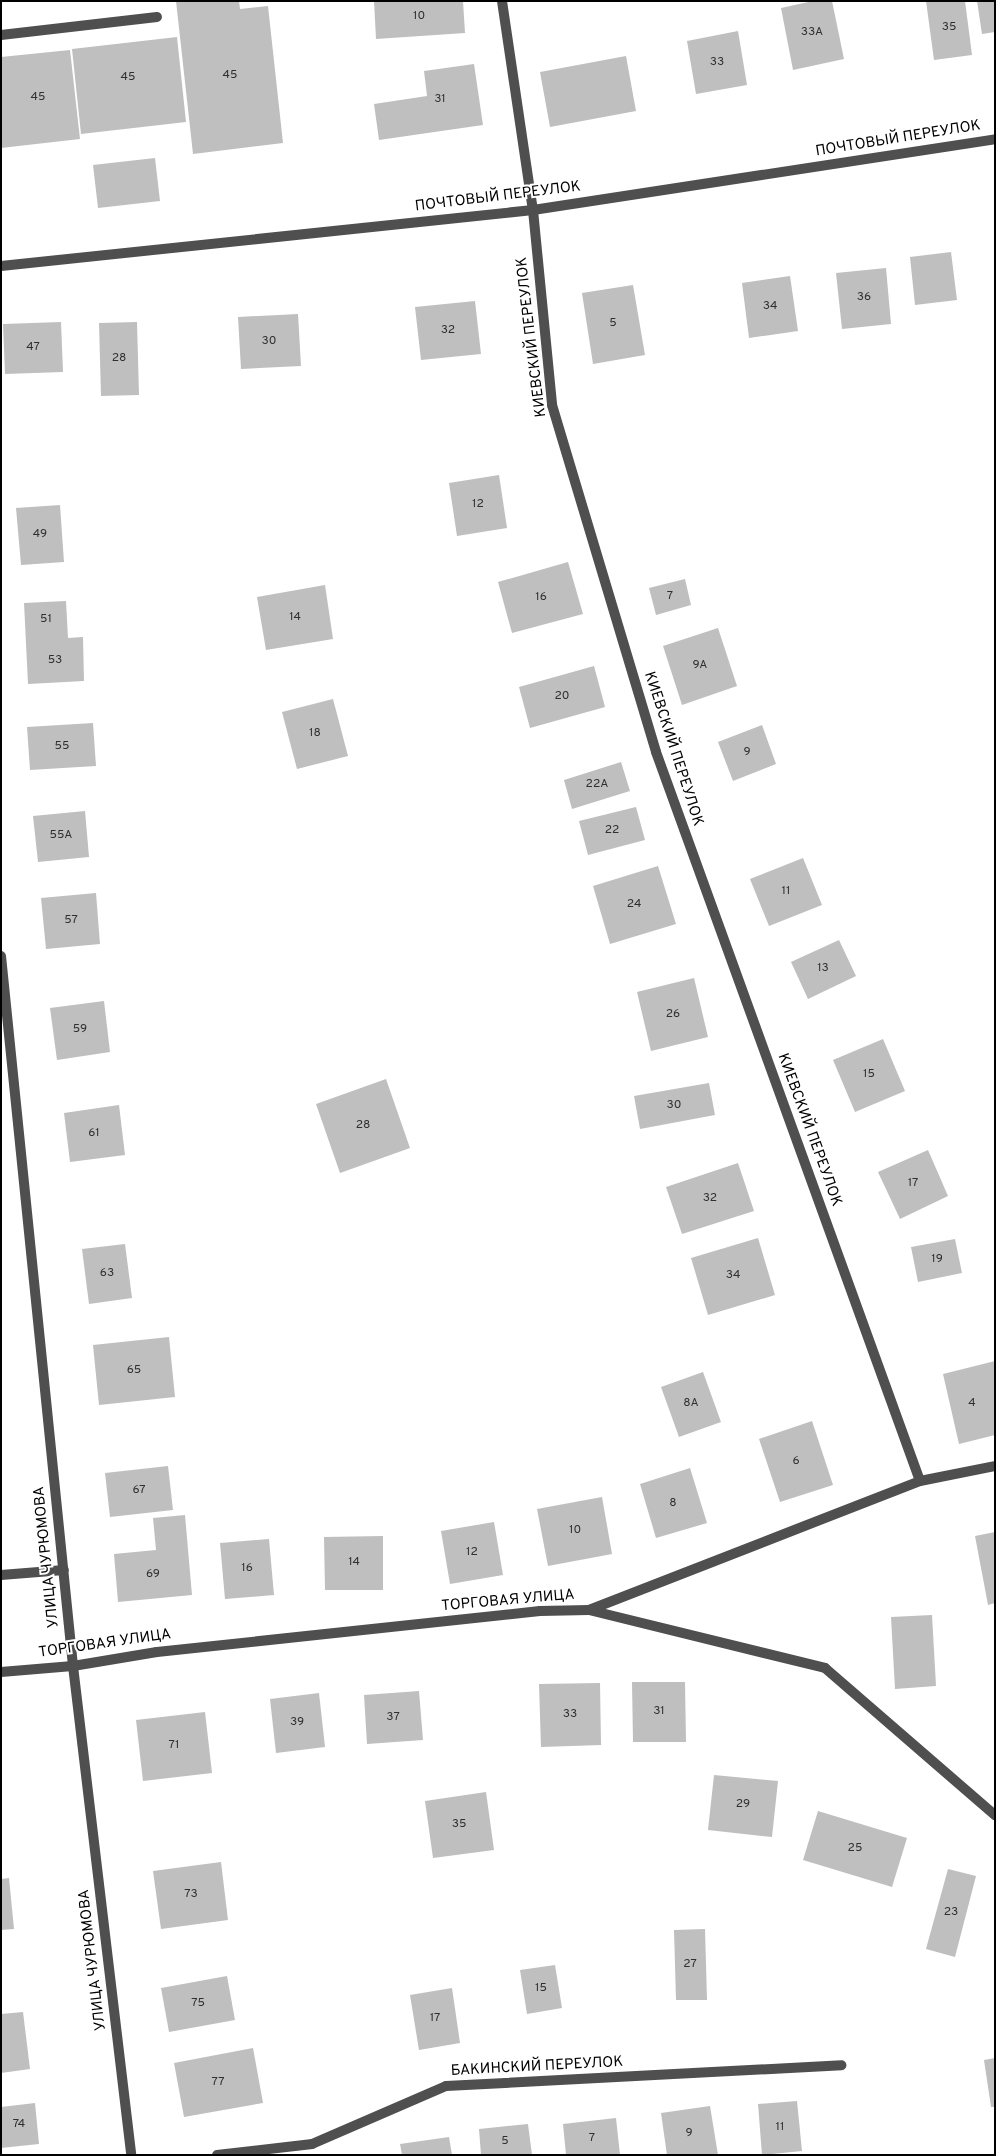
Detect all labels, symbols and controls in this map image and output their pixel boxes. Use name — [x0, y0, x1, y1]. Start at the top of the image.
house number: 10 — [413, 10, 425, 24]
house number: 35 — [942, 21, 956, 35]
house number: 33А — [801, 26, 823, 40]
house number: 33 — [710, 56, 724, 70]
house number: 45 — [223, 69, 237, 83]
house number: 45 — [121, 71, 135, 85]
house number: 45 — [31, 91, 45, 105]
house number: 31 — [434, 93, 446, 107]
street label: ПОЧТОВЫЙ ПЕРЕУЛОК — [814, 117, 982, 161]
street label: ПОЧТОВЫЙ ПЕРЕУЛОК — [414, 178, 582, 216]
street label: КИЕВСКИЙ ПЕРЕУЛОК — [513, 256, 551, 418]
house number: 36 — [857, 291, 871, 305]
house number: 34 — [763, 300, 777, 314]
house number: 5 — [609, 317, 617, 331]
house number: 32 — [441, 324, 455, 338]
house number: 30 — [262, 335, 276, 349]
house number: 47 — [26, 341, 40, 355]
house number: 28 — [112, 352, 126, 366]
house number: 12 — [472, 498, 484, 512]
house number: 49 — [33, 528, 47, 542]
house number: 7 — [667, 590, 673, 604]
house number: 16 — [535, 591, 547, 605]
house number: 14 — [289, 611, 301, 625]
house number: 51 — [40, 613, 52, 627]
house number: 53 — [48, 654, 62, 668]
house number: 9А — [693, 659, 707, 673]
street label: КИЕВСКИЙ ПЕРЕУЛОК — [639, 669, 707, 829]
house number: 20 — [554, 690, 570, 704]
house number: 18 — [309, 727, 321, 741]
house number: 55 — [55, 740, 69, 754]
house number: 9 — [743, 746, 751, 760]
house number: 22А — [586, 778, 608, 792]
house number: 22 — [605, 824, 619, 838]
house number: 55А — [50, 829, 72, 843]
house number: 11 — [782, 885, 790, 899]
house number: 24 — [627, 898, 641, 912]
house number: 57 — [64, 914, 78, 928]
house number: 13 — [817, 962, 829, 976]
house number: 26 — [666, 1008, 680, 1022]
house number: 59 — [73, 1023, 87, 1037]
street label: КИЕВСКИЙ ПЕРЕУЛОК — [773, 1051, 845, 1209]
house number: 15 — [863, 1068, 875, 1082]
house number: 30 — [667, 1099, 681, 1113]
house number: 28 — [356, 1119, 370, 1133]
house number: 61 — [88, 1127, 100, 1141]
house number: 17 — [908, 1177, 918, 1191]
house number: 32 — [703, 1192, 717, 1206]
house number: 19 — [931, 1253, 943, 1267]
house number: 63 — [100, 1267, 114, 1281]
house number: 34 — [726, 1269, 740, 1283]
house number: 65 — [127, 1364, 141, 1378]
house number: 8А — [683, 1397, 699, 1411]
house number: 4 — [968, 1397, 976, 1411]
house number: 6 — [792, 1455, 800, 1469]
house number: 67 — [132, 1484, 146, 1498]
street label: УЛИЦА ЧУРЮМОВА — [31, 1485, 63, 1629]
house number: 8 — [669, 1497, 677, 1511]
house number: 10 — [569, 1524, 581, 1538]
house number: 12 — [466, 1546, 478, 1560]
house number: 14 — [348, 1556, 360, 1570]
house number: 16 — [241, 1562, 253, 1576]
house number: 69 — [146, 1568, 160, 1582]
street label: ТОРГОВАЯ УЛИЦА — [441, 1586, 575, 1616]
street label: ТОРГОВАЯ УЛИЦА — [38, 1626, 172, 1662]
house number: 31 — [653, 1705, 665, 1719]
house number: 33 — [563, 1708, 577, 1722]
house number: 37 — [386, 1711, 400, 1725]
house number: 39 — [290, 1716, 304, 1730]
house number: 71 — [169, 1739, 179, 1753]
house number: 29 — [736, 1798, 750, 1812]
house number: 35 — [452, 1818, 466, 1832]
house number: 25 — [848, 1842, 862, 1856]
street label: УЛИЦА ЧУРЮМОВА — [75, 1888, 111, 2032]
house number: 73 — [184, 1888, 198, 1902]
house number: 23 — [944, 1906, 958, 1920]
house number: 27 — [683, 1958, 697, 1972]
house number: 15 — [535, 1982, 547, 1996]
house number: 75 — [191, 1997, 205, 2011]
house number: 17 — [430, 2012, 440, 2026]
street label: БАКИНСКИЙ ПЕРЕУЛОК — [450, 2053, 624, 2081]
house number: 77 — [212, 2076, 224, 2090]
house number: 74 — [13, 2118, 25, 2132]
house number: 11 — [776, 2121, 784, 2135]
house number: 9 — [685, 2127, 693, 2141]
house number: 7 — [589, 2132, 595, 2146]
house number: 5 — [501, 2135, 509, 2149]

